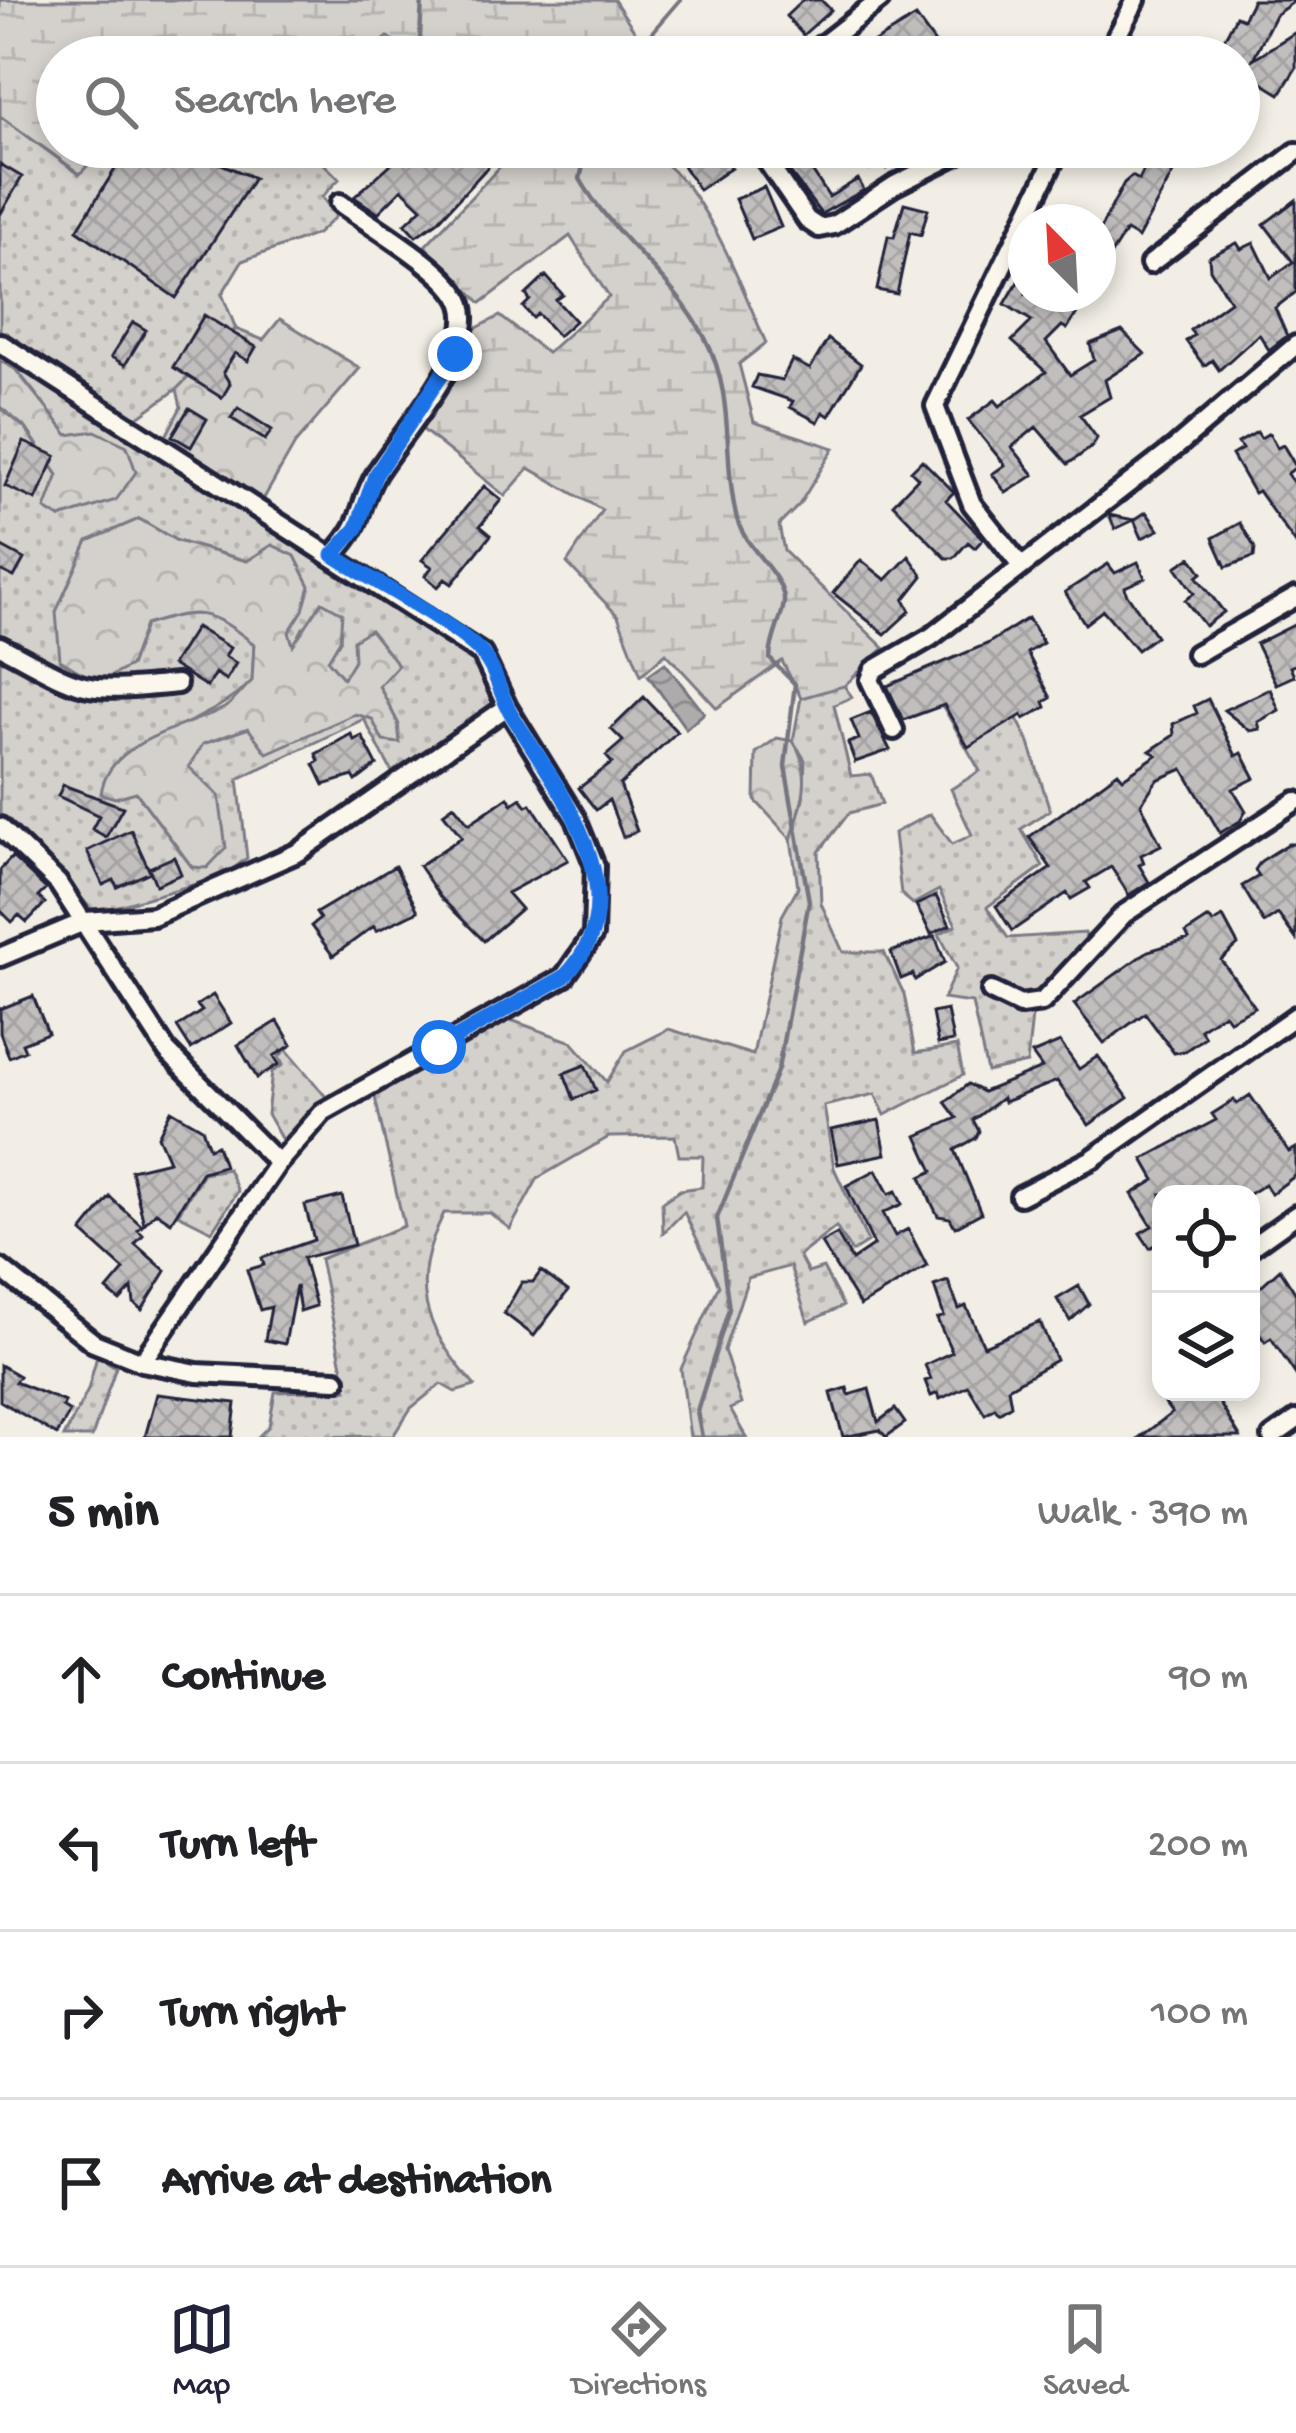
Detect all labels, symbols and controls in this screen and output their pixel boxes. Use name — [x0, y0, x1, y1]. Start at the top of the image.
search box — [36, 36, 1260, 168]
icon: search — [78, 69, 144, 135]
text: Search here — [174, 76, 396, 129]
north arrow — [1008, 204, 1116, 312]
route end — [428, 327, 482, 381]
route start — [412, 1020, 466, 1074]
map controls — [1152, 1185, 1260, 1401]
button: locate — [1152, 1185, 1260, 1293]
button: layers — [1152, 1293, 1260, 1401]
text: 5 min — [48, 1485, 158, 1545]
text: Walk · 390 m — [1038, 1492, 1248, 1538]
icon: ahead — [48, 1646, 114, 1712]
text: Continue — [162, 1652, 325, 1705]
text: 90 m — [1169, 1656, 1248, 1702]
icon: left — [48, 1814, 114, 1880]
text: Turn left — [162, 1820, 314, 1873]
text: 200 m — [1148, 1824, 1248, 1870]
icon: right — [48, 1982, 114, 2048]
text: Turn right — [162, 1988, 342, 2041]
text: 100 m — [1151, 1992, 1248, 2038]
icon: arrive — [48, 2150, 114, 2216]
text: Arrive at destination — [162, 2156, 551, 2209]
tab: Map — [169, 2296, 235, 2406]
tab: Directions — [572, 2296, 706, 2406]
tab: Saved — [1043, 2296, 1127, 2406]

